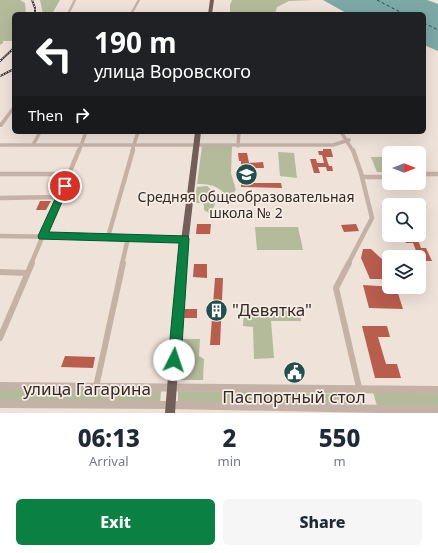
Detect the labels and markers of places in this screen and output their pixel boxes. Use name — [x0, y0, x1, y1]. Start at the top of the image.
school or university icon: Средняя общеобразовательная школа № 2 — [233, 162, 259, 188]
pin — [48, 169, 82, 203]
place label: Средняя общеобразовательная школа № 2 — [138, 187, 354, 222]
building icon: "Девятка" — [204, 297, 230, 323]
place label: "Девятка" — [232, 298, 312, 321]
public building icon: Паспортный стол — [281, 360, 307, 386]
place label: Паспортный стол — [222, 385, 366, 408]

